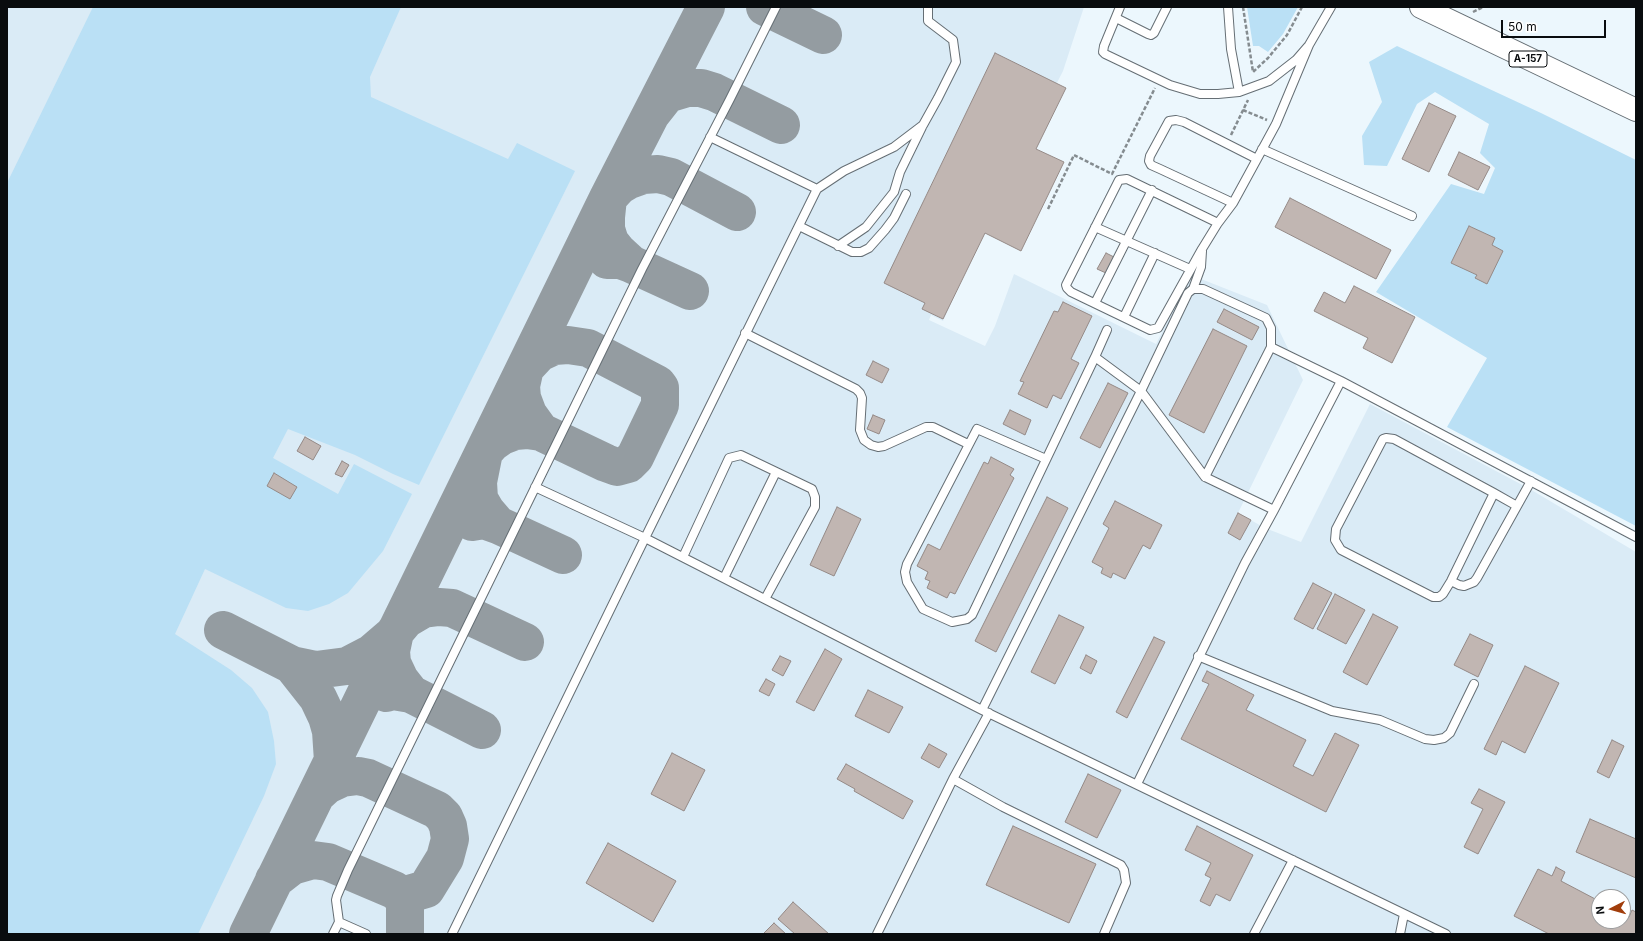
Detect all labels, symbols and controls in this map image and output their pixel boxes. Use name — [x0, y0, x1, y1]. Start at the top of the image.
scale bar — [1503, 12, 1608, 38]
text: 50 m — [1508, 19, 1537, 34]
road number: А-157 — [1509, 51, 1547, 67]
north arrow — [1591, 889, 1631, 929]
text: N — [1593, 905, 1607, 915]

